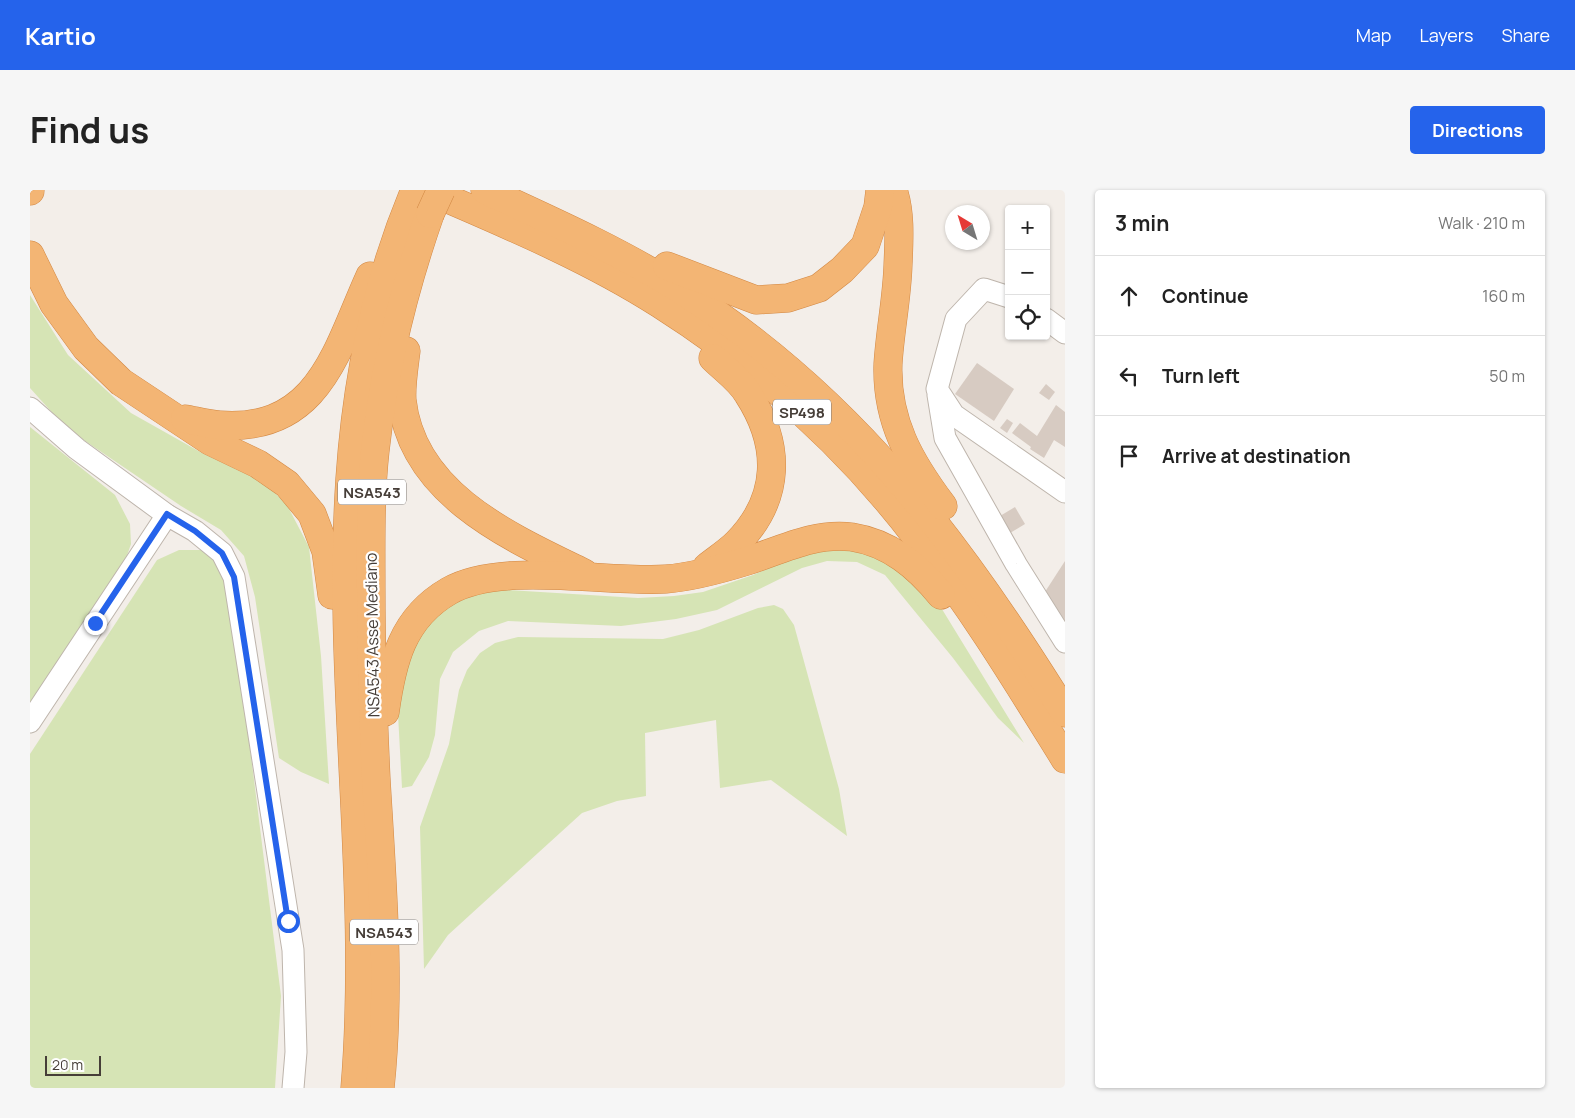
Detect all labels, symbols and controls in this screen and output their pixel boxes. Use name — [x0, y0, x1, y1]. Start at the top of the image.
text: Kartio — [25, 19, 96, 52]
text: Map — [1356, 23, 1391, 47]
text: Layers — [1419, 23, 1473, 47]
text: Share — [1501, 23, 1550, 47]
text: Find us — [30, 106, 149, 154]
button: Directions — [1410, 106, 1545, 154]
north arrow — [945, 205, 990, 250]
map controls — [1005, 205, 1050, 340]
button: + — [1005, 205, 1050, 250]
text: 3 min — [1115, 209, 1169, 237]
text: Walk · 210 m — [1438, 212, 1525, 234]
button: − — [1005, 250, 1050, 295]
icon: ahead — [1115, 282, 1143, 310]
text: Continue — [1162, 283, 1248, 309]
text: 160 m — [1482, 285, 1525, 307]
button: locate — [1005, 295, 1050, 340]
icon: left — [1115, 362, 1143, 390]
text: Turn left — [1162, 363, 1240, 389]
text: 50 m — [1489, 365, 1525, 387]
road number: SP498 — [773, 400, 831, 424]
icon: arrive — [1115, 442, 1143, 470]
text: Arrive at destination — [1162, 443, 1351, 469]
road number: NSA543 — [338, 480, 406, 504]
street label: NSA543 Asse Mediano — [360, 552, 384, 718]
route end — [84, 612, 107, 635]
route start — [277, 910, 300, 933]
road number: NSA543 — [350, 920, 418, 944]
scale bar — [45, 1053, 101, 1076]
text: 20 m — [52, 1055, 83, 1074]

